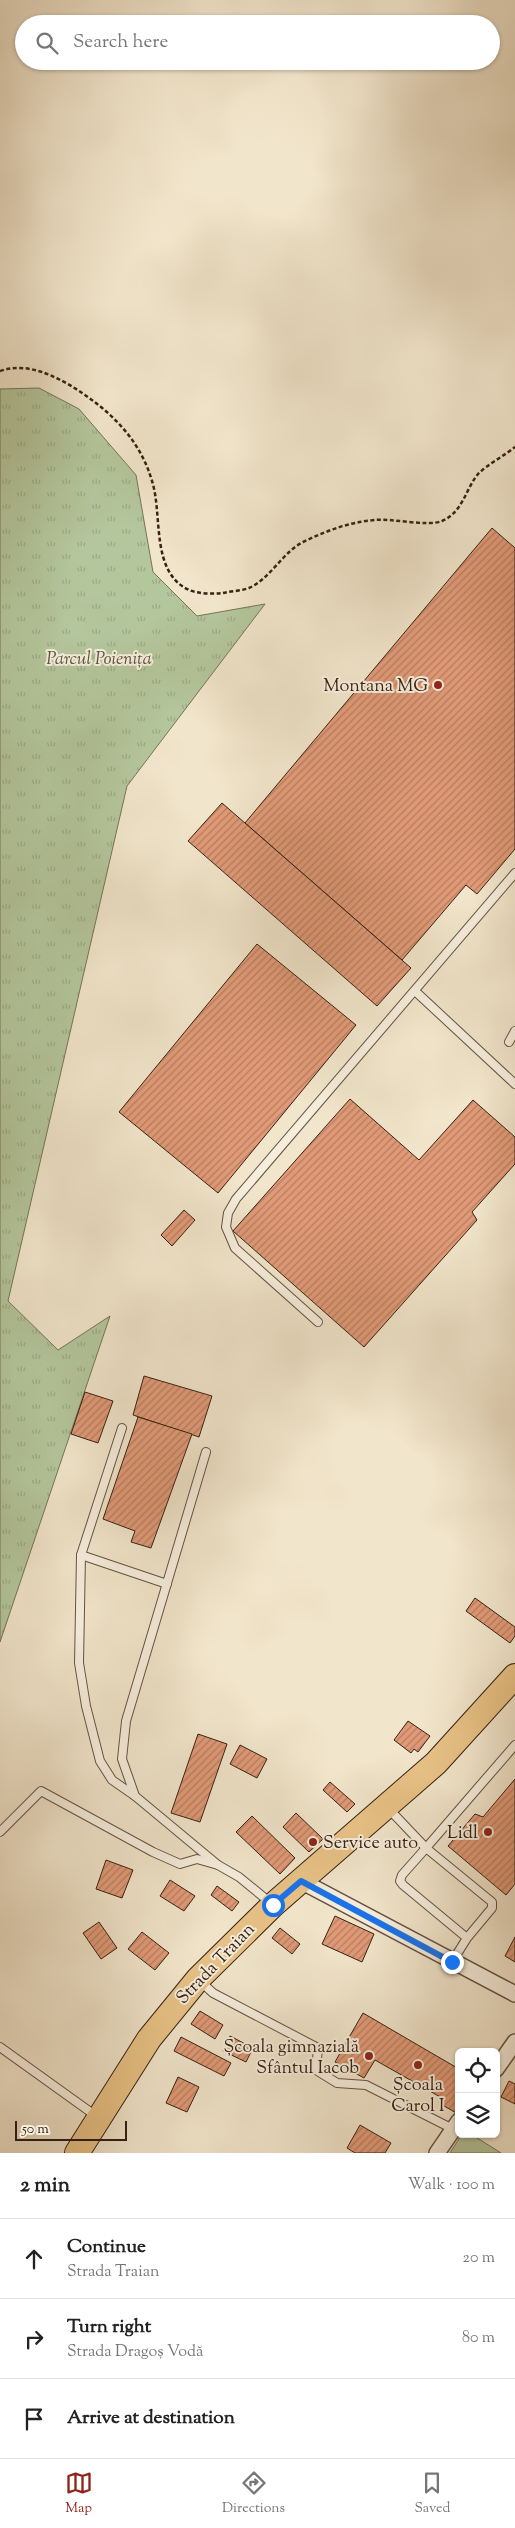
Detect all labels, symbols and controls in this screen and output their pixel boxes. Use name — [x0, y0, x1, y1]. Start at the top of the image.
search box — [15, 15, 500, 70]
icon: search — [33, 29, 61, 57]
text: Search here — [73, 29, 168, 56]
park label: Parcul Poieniţa — [46, 647, 152, 673]
place label: Montana MG — [323, 674, 428, 700]
marker: Montana MG — [432, 679, 444, 691]
place label: Lidl — [447, 1821, 478, 1847]
marker: Lidl — [482, 1826, 494, 1838]
place label: Service auto — [323, 1831, 418, 1857]
marker: Service auto — [307, 1836, 319, 1848]
route start — [262, 1894, 285, 1917]
street label: Strada Traian — [171, 1918, 262, 2011]
route end — [441, 1951, 464, 1974]
place label: Şcoala gimnazială Sfântul Iacob — [224, 2035, 359, 2082]
map controls — [455, 2048, 500, 2138]
button: locate — [455, 2048, 500, 2093]
marker: Şcoala gimnazială Sfântul Iacob — [363, 2050, 375, 2062]
marker: Școala Carol I — [412, 2059, 424, 2071]
place label: Școala Carol I — [391, 2073, 445, 2120]
button: layers — [455, 2093, 500, 2138]
scale bar — [15, 2118, 128, 2141]
text: 50 m — [22, 2120, 49, 2140]
text: 2 min — [20, 2171, 70, 2201]
text: Walk · 100 m — [408, 2174, 495, 2197]
text: Continue — [67, 2234, 146, 2261]
icon: ahead — [20, 2245, 48, 2273]
text: 20 m — [462, 2247, 495, 2270]
text: Strada Traian — [67, 2261, 160, 2284]
text: Turn right — [67, 2314, 151, 2341]
icon: right — [20, 2325, 48, 2353]
text: 80 m — [462, 2327, 495, 2350]
text: Strada Dragoș Vodă — [67, 2341, 204, 2364]
icon: arrive — [20, 2405, 48, 2433]
text: Arrive at destination — [67, 2405, 235, 2432]
tab: Map — [65, 2469, 93, 2519]
tab: Directions — [222, 2469, 285, 2519]
tab: Saved — [414, 2469, 450, 2519]

